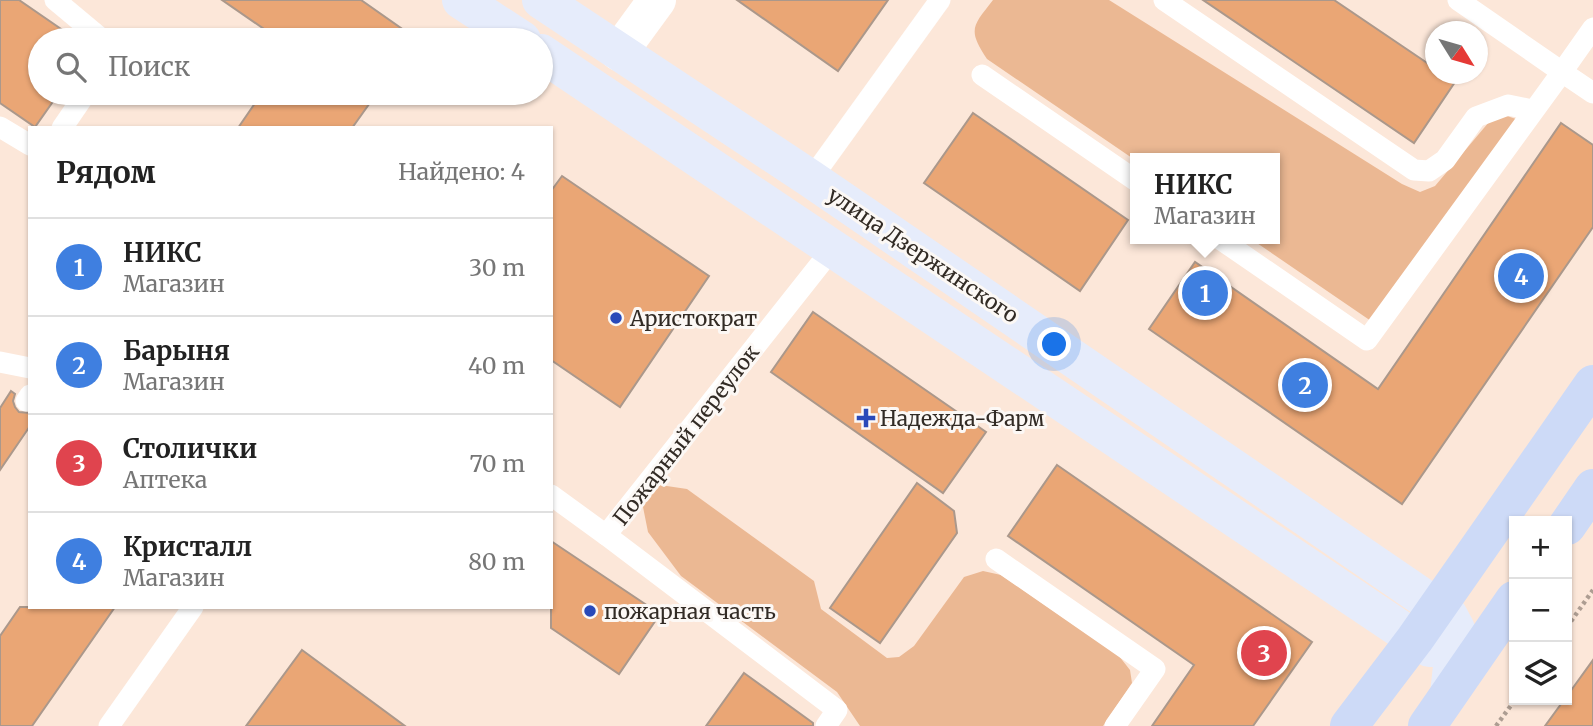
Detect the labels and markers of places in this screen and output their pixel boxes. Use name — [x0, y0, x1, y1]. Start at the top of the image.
pin: 4 — [1498, 250, 1544, 302]
pin: 1 — [1182, 267, 1228, 319]
place label: Аристократ — [629, 305, 757, 332]
marker: Аристократ — [608, 310, 624, 326]
pin: 2 — [1282, 359, 1328, 411]
place label: Надежда-Фарм — [880, 405, 1045, 432]
marker: Надежда-Фарм — [858, 410, 874, 426]
place label: пожарная часть — [604, 598, 776, 625]
marker: пожарная часть — [582, 603, 598, 619]
pin: 3 — [1241, 627, 1287, 679]

